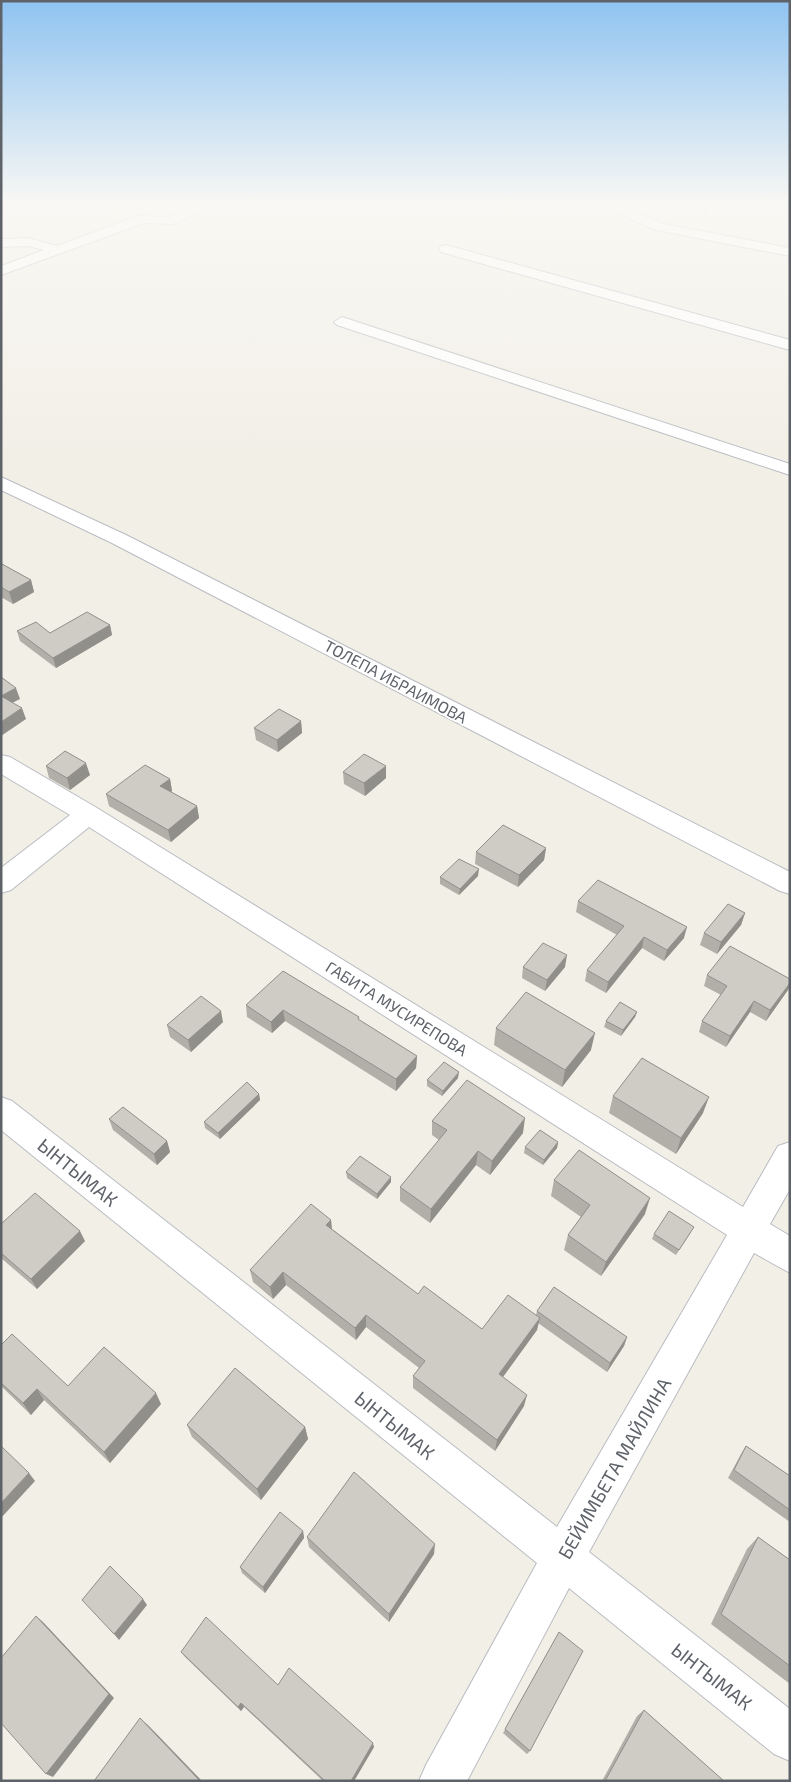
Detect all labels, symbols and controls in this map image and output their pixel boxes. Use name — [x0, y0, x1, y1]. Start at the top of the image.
street label: ТОЛЕПА ИБРАИМОВА — [321, 635, 471, 727]
street label: ГАБИТА МУСИРЕПОВА — [323, 957, 471, 1059]
street label: ЫНТЫМАК — [34, 1133, 122, 1211]
street label: БЕЙИМБЕТА МАЙЛИНА — [553, 1373, 675, 1563]
street label: ЫНТЫМАК — [351, 1386, 439, 1464]
street label: ЫНТЫМАК — [667, 1637, 757, 1715]

